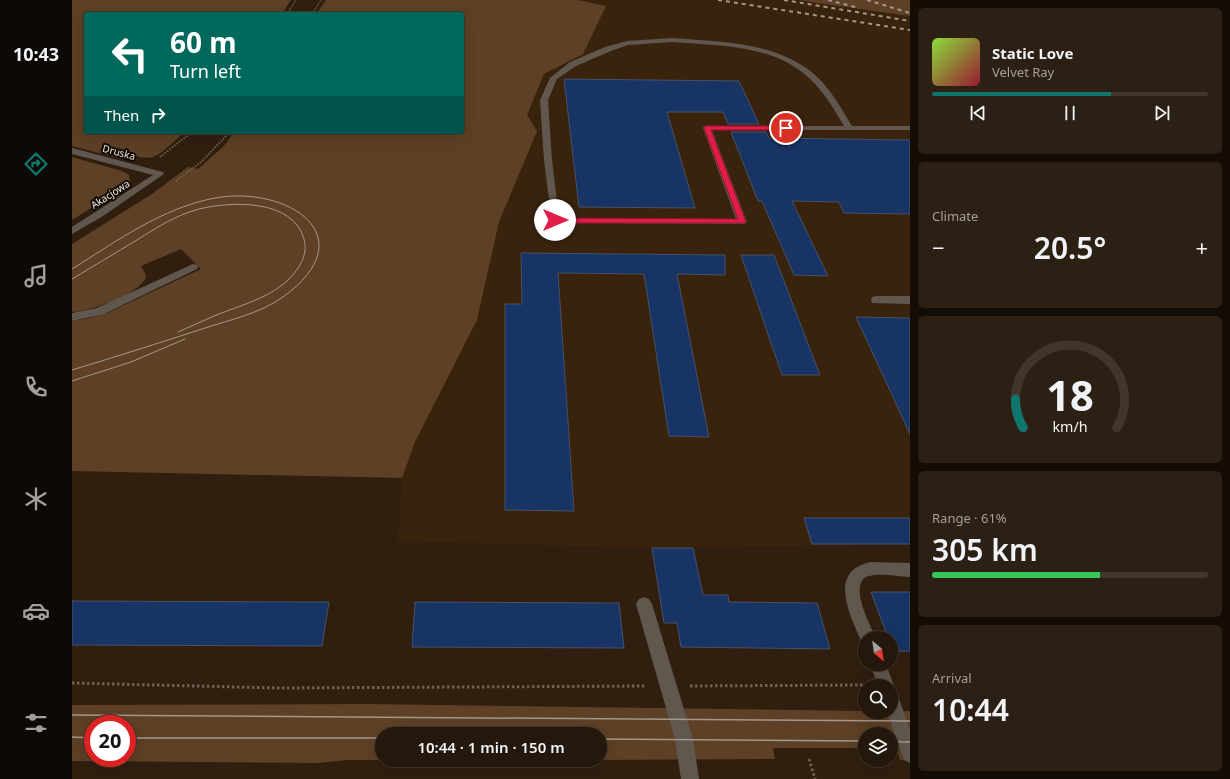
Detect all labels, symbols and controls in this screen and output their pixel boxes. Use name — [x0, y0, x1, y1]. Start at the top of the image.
text: 60 m — [170, 23, 237, 61]
icon: left — [104, 28, 156, 80]
text: 10:43 — [13, 42, 59, 66]
text: Static Love — [992, 43, 1073, 63]
text: Turn left — [170, 59, 241, 83]
text: Velvet Ray — [992, 63, 1054, 81]
icon: previous — [967, 102, 989, 124]
icon: pause — [1059, 102, 1081, 124]
icon: next — [1151, 102, 1173, 124]
icon: right — [147, 104, 169, 126]
text: Then — [104, 105, 139, 125]
pin — [769, 111, 803, 145]
icon: arrive — [775, 117, 797, 139]
street label: Druska — [101, 141, 137, 163]
icon: directions — [22, 150, 50, 178]
street label: Akacjowa — [88, 176, 132, 212]
position arrow — [534, 199, 576, 241]
text: Climate — [932, 207, 978, 225]
text: 20.5° — [1034, 227, 1106, 268]
text: − — [932, 232, 945, 262]
text: + — [1195, 232, 1208, 262]
icon: music — [22, 262, 50, 290]
text: 18 — [1046, 366, 1094, 422]
icon: phone — [22, 373, 50, 401]
text: km/h — [1052, 416, 1088, 435]
icon: climate — [22, 485, 50, 513]
text: Range · 61% — [932, 509, 1007, 527]
text: 305 km — [932, 529, 1038, 570]
icon: car — [22, 597, 50, 625]
north arrow — [858, 631, 898, 671]
map controls — [858, 631, 898, 767]
text: Arrival — [932, 669, 972, 687]
button: search — [858, 679, 898, 719]
text: 10:44 — [932, 689, 1009, 730]
icon: filters — [22, 709, 50, 737]
speed limit sign: 20 — [84, 715, 136, 767]
button: layers — [858, 727, 898, 767]
text: 10:44 · 1 min · 150 m — [417, 737, 565, 757]

